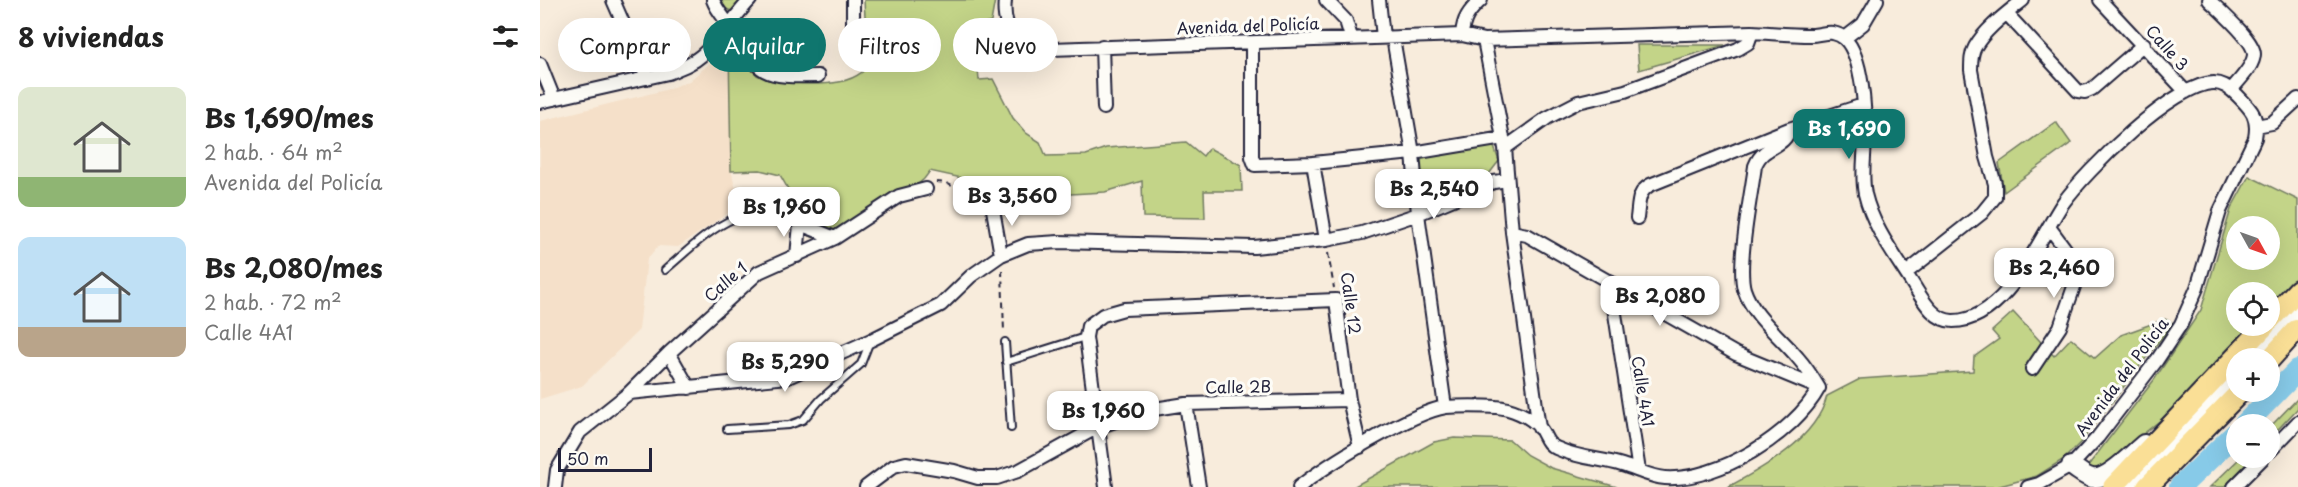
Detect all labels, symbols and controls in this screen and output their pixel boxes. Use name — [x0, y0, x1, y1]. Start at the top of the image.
street label: Avenida del Policía — [1176, 11, 1320, 39]
text: 8 viviendas — [18, 17, 164, 56]
chip: Comprar — [558, 18, 691, 72]
chip: Alquilar — [703, 18, 826, 72]
chip: Filtros — [838, 18, 941, 72]
chip: Nuevo — [953, 18, 1058, 72]
street label: Calle 3 — [2141, 19, 2195, 75]
icon: filters — [489, 20, 522, 53]
text: Bs 1,690/mes — [204, 98, 374, 137]
pin: Bs 1,690 — [1787, 109, 1911, 160]
icon: home — [66, 111, 138, 183]
text: Bs 1,690 — [1807, 113, 1891, 143]
text: 2 hab. · 64 m² — [204, 137, 343, 167]
text: Avenida del Policía — [204, 167, 382, 197]
pin: Bs 2,540 — [1372, 169, 1496, 220]
text: Bs 2,540 — [1389, 173, 1479, 203]
pin: Bs 3,560 — [950, 176, 1074, 227]
text: Bs 3,560 — [967, 180, 1057, 210]
pin: Bs 1,960 — [722, 187, 846, 238]
text: Bs 1,960 — [742, 191, 826, 221]
north arrow — [2226, 216, 2280, 270]
map controls — [2226, 216, 2280, 468]
text: Bs 2,080/mes — [204, 248, 383, 287]
pin: Bs 2,460 — [1992, 248, 2116, 299]
text: Bs 2,460 — [2008, 252, 2100, 282]
street label: Calle 1 — [698, 255, 752, 307]
icon: home — [66, 261, 138, 333]
street label: Calle 12 — [1336, 270, 1368, 336]
pin: Bs 2,080 — [1598, 276, 1722, 327]
text: Bs 2,080 — [1614, 280, 1706, 310]
button: locate — [2226, 282, 2280, 336]
text: 2 hab. · 72 m² — [204, 287, 342, 317]
street label: Avenida del Policía — [2068, 312, 2174, 440]
text: Calle 4A1 — [204, 317, 293, 347]
pin: Bs 5,290 — [723, 342, 847, 393]
text: Bs 5,290 — [741, 346, 829, 376]
button: + — [2226, 348, 2280, 402]
street label: Calle 4A1 — [1627, 354, 1661, 428]
street label: Calle 2B — [1205, 373, 1271, 399]
pin: Bs 1,960 — [1041, 391, 1165, 442]
text: Bs 1,960 — [1061, 395, 1145, 425]
button: − — [2226, 414, 2280, 468]
scale bar — [558, 445, 652, 472]
text: 50 m — [567, 446, 608, 470]

